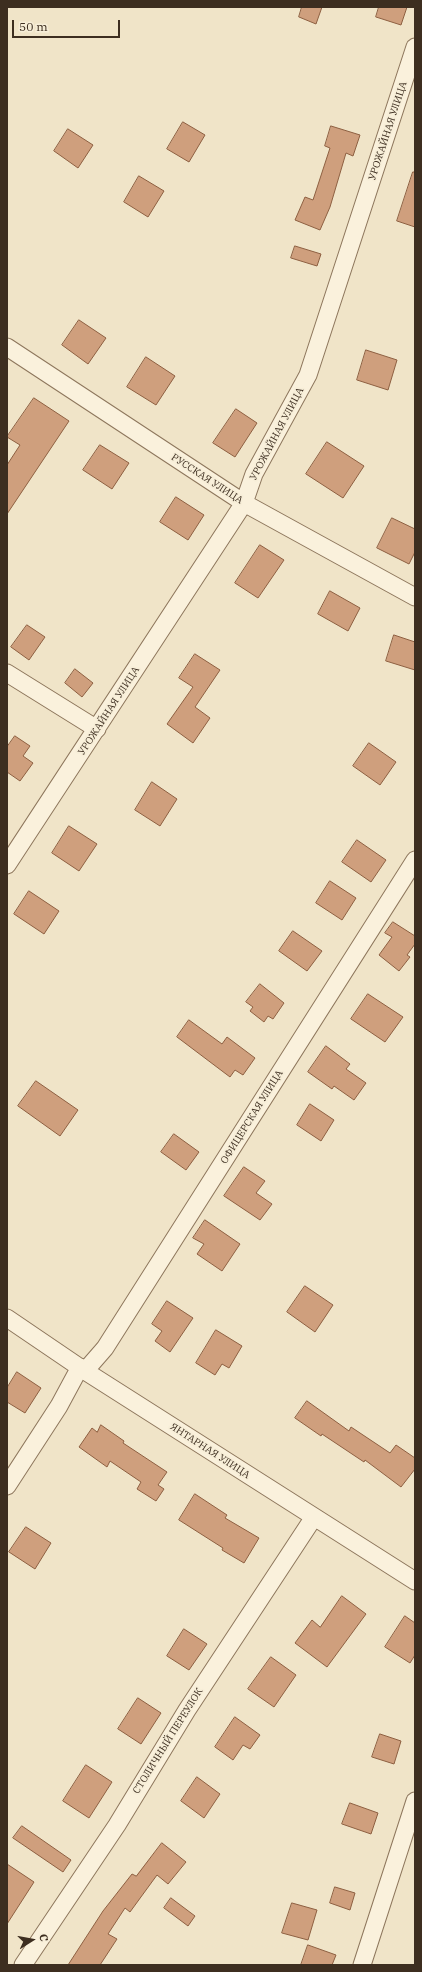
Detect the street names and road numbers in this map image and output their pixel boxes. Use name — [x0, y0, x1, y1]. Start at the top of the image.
street label: УРОЖАЙНАЯ УЛИЦА — [366, 80, 410, 182]
street label: УРОЖАЙНАЯ УЛИЦА — [247, 386, 307, 482]
street label: РУССКАЯ УЛИЦА — [169, 451, 245, 507]
street label: УРОЖАЙНАЯ УЛИЦА — [76, 664, 142, 758]
street label: ОФИЦЕРСКАЯ УЛИЦА — [218, 1068, 286, 1166]
street label: ЯНТАРНАЯ УЛИЦА — [168, 1421, 252, 1481]
street label: СТОЛИЧНЫЙ ПЕРЕУЛОК — [130, 1686, 206, 1796]

